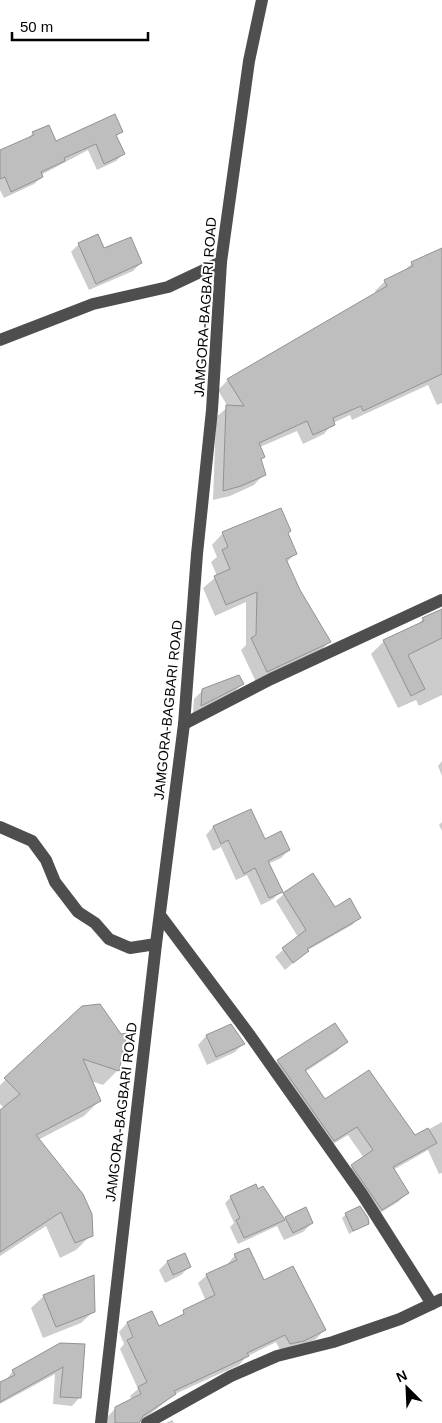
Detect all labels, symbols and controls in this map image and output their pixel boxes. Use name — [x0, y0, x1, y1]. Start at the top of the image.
scale bar — [12, 10, 149, 42]
text: 50 m — [20, 18, 53, 35]
street label: JAMGORA-BAGBARI ROAD — [191, 216, 219, 398]
street label: JAMGORA-BAGBARI ROAD — [151, 619, 185, 801]
street label: JAMGORA-BAGBARI ROAD — [102, 1021, 140, 1203]
north arrow — [382, 1363, 432, 1413]
text: N — [394, 1367, 410, 1385]

